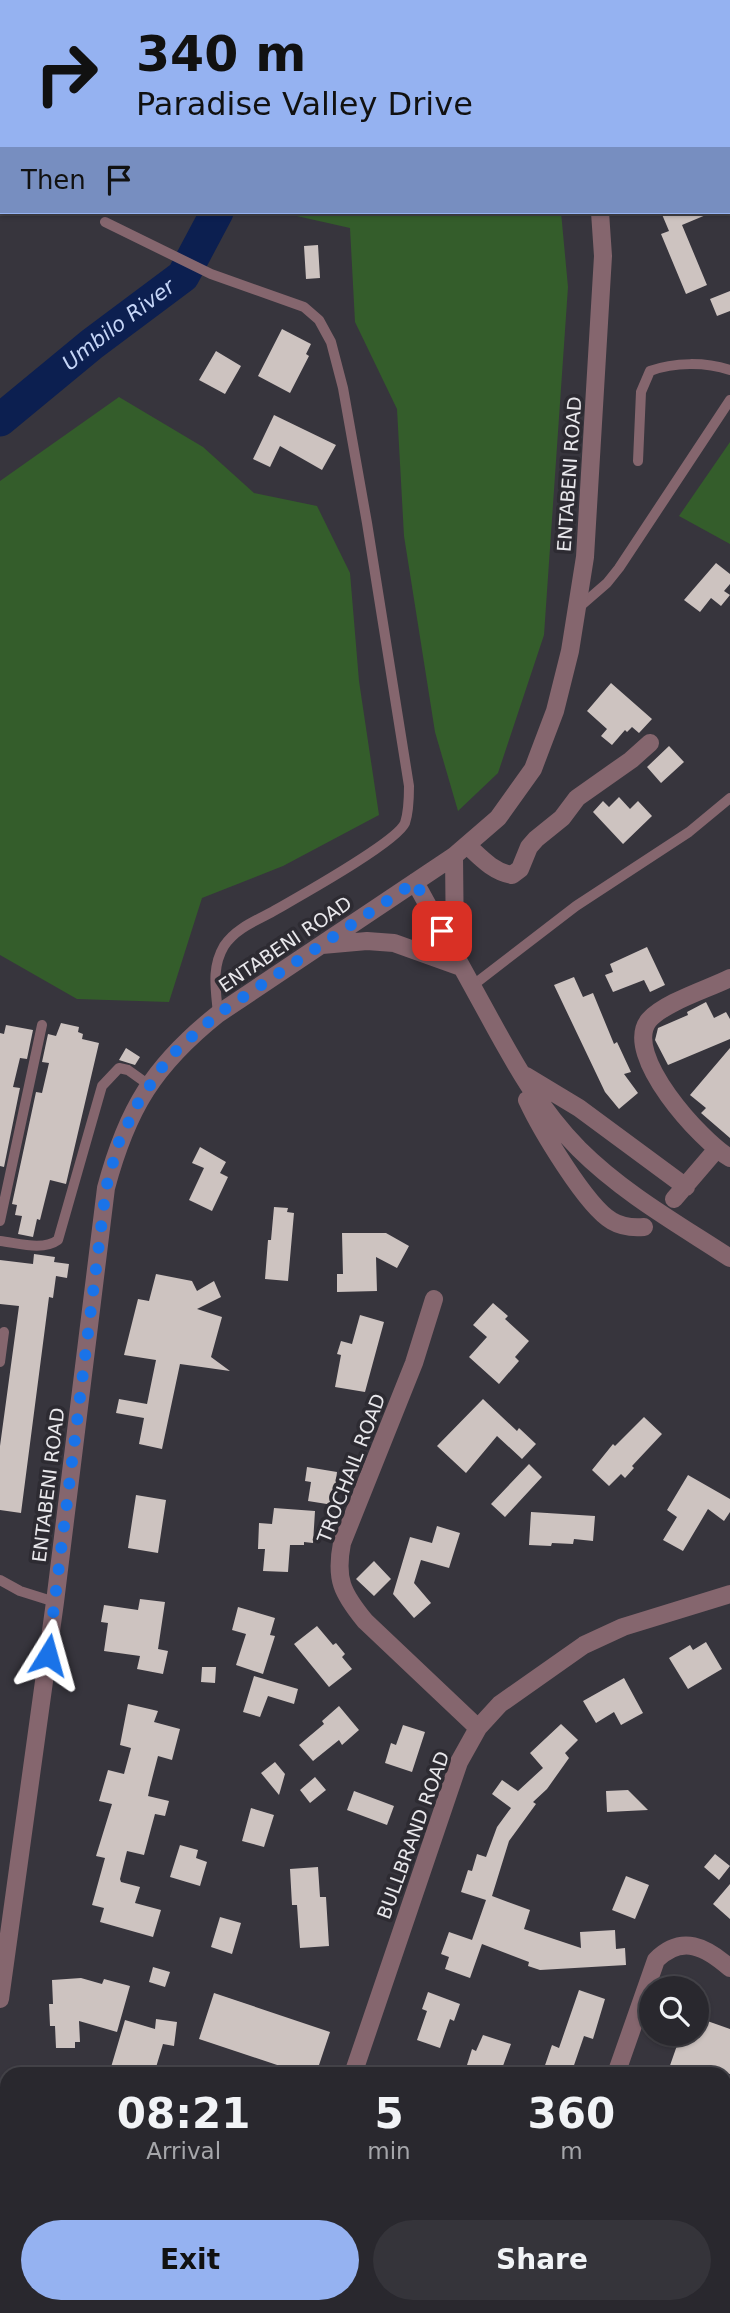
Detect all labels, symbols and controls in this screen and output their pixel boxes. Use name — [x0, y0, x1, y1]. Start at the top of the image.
text: 340 m — [136, 26, 306, 83]
icon: right — [21, 28, 112, 119]
text: Paradise Valley Drive — [136, 85, 473, 123]
icon: arrive — [100, 161, 138, 199]
text: Then — [21, 165, 86, 195]
water label: Umbilo River — [58, 274, 180, 375]
street label: ENTABENI ROAD — [553, 396, 585, 552]
street label: ENTABENI ROAD — [214, 891, 356, 997]
pin — [412, 901, 472, 961]
icon: arrive — [423, 912, 461, 950]
street label: TROCHAIL ROAD — [312, 1390, 390, 1547]
street label: ENTABENI ROAD — [28, 1406, 68, 1564]
position arrow — [11, 1618, 85, 1692]
street label: BULLBRAND ROAD — [372, 1748, 454, 1922]
map controls — [639, 1976, 709, 2046]
button: search — [639, 1976, 709, 2046]
text: 08:21 — [117, 2089, 251, 2138]
text: 5 — [374, 2089, 404, 2138]
text: 360 — [528, 2089, 615, 2138]
text: Arrival — [146, 2138, 221, 2164]
text: min — [367, 2138, 411, 2164]
text: m — [560, 2138, 583, 2164]
button: Exit — [21, 2220, 359, 2300]
button: Share — [373, 2220, 711, 2300]

